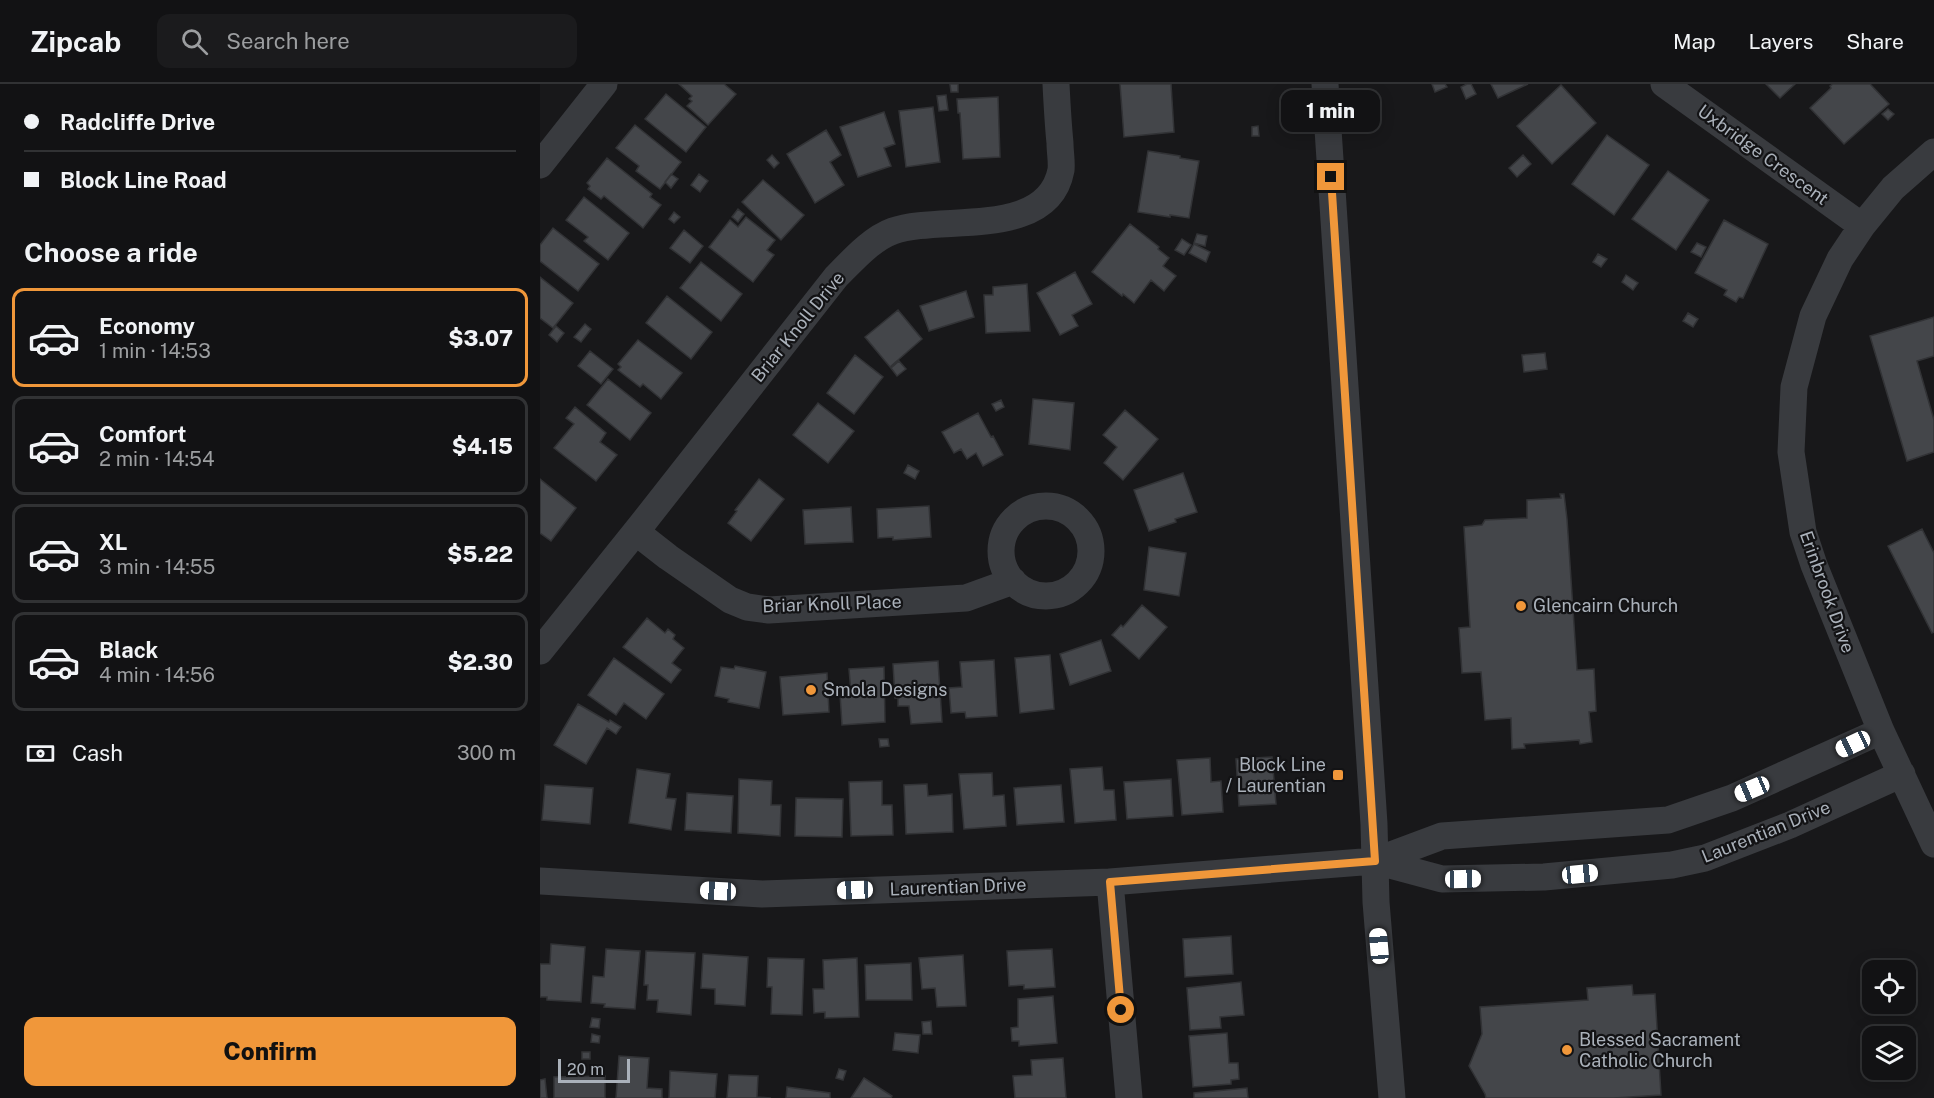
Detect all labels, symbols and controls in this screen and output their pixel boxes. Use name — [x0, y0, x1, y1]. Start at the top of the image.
search box — [157, 14, 577, 68]
text: Zipcab — [30, 25, 121, 58]
icon: search — [178, 25, 211, 58]
text: Search here — [226, 28, 350, 54]
text: Map — [1673, 29, 1716, 54]
text: Layers — [1749, 29, 1813, 54]
text: Share — [1846, 29, 1904, 54]
callout: 1 min — [1282, 90, 1380, 132]
text: 1 min — [1306, 99, 1355, 123]
street label: Uxbridge Crescent — [1694, 100, 1833, 209]
text: Radcliffe Drive — [60, 109, 215, 135]
route end — [1317, 163, 1344, 190]
text: Block Line Road — [60, 167, 227, 193]
text: Choose a ride — [24, 236, 198, 268]
street label: Briar Knoll Drive — [747, 267, 849, 386]
icon: car — [27, 311, 81, 365]
text: Economy — [99, 313, 195, 339]
text: $3.07 — [448, 325, 513, 351]
text: 1 min · 14:53 — [99, 339, 211, 363]
icon: car — [27, 419, 81, 473]
text: Comfort — [99, 421, 186, 447]
text: $4.15 — [452, 433, 513, 459]
text: 2 min · 14:54 — [99, 447, 214, 471]
icon: car — [27, 527, 81, 581]
street label: Erinbrook Drive — [1796, 528, 1859, 656]
text: XL — [99, 529, 127, 555]
text: $5.22 — [447, 541, 513, 567]
text: 3 min · 14:55 — [99, 555, 215, 579]
street label: Briar Knoll Place — [762, 591, 902, 616]
place label: Glencairn Church — [1533, 595, 1678, 616]
marker: Glencairn Church — [1514, 599, 1528, 613]
icon: car — [27, 635, 81, 689]
text: Black — [99, 637, 158, 663]
text: $2.30 — [448, 649, 513, 675]
text: 4 min · 14:56 — [99, 663, 215, 687]
place label: Smola Designs — [823, 679, 947, 700]
marker: Smola Designs — [804, 683, 818, 697]
car — [1833, 728, 1873, 760]
icon: cash — [24, 737, 57, 770]
text: Cash — [72, 740, 123, 766]
text: 300 m — [457, 741, 516, 765]
place label: Block Line / Laurentian — [1226, 754, 1326, 796]
marker: Block Line / Laurentian — [1331, 768, 1345, 782]
car — [1732, 774, 1772, 804]
street label: Laurentian Drive — [1698, 796, 1833, 867]
car — [1561, 863, 1599, 885]
car — [1445, 870, 1481, 888]
street label: Laurentian Drive — [889, 874, 1027, 899]
car — [837, 880, 873, 900]
car — [700, 881, 736, 901]
car — [1368, 927, 1390, 965]
map controls — [1862, 960, 1916, 1080]
button: locate — [1862, 960, 1916, 1014]
route start — [1107, 996, 1134, 1023]
button: Confirm — [24, 1017, 516, 1086]
button: layers — [1862, 1026, 1916, 1080]
place label: Blessed Sacrament Catholic Church — [1579, 1029, 1741, 1071]
marker: Blessed Sacrament Catholic Church — [1560, 1043, 1574, 1057]
scale bar — [558, 1056, 630, 1084]
text: 20 m — [567, 1060, 604, 1079]

